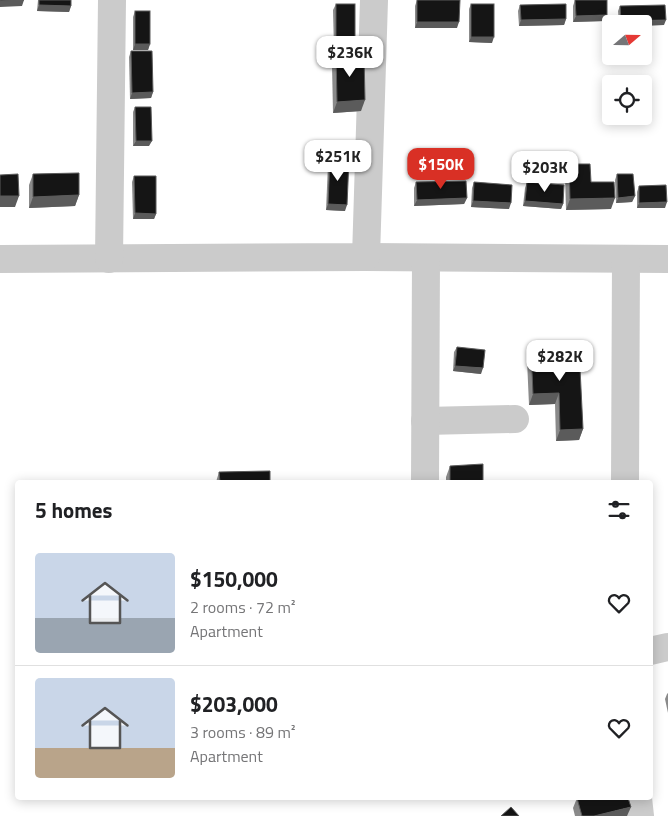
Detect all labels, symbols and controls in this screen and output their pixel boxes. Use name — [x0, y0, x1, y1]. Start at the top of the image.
north arrow — [602, 15, 652, 65]
map controls — [602, 15, 652, 125]
pin: $236K — [315, 36, 385, 78]
text: $236K — [327, 40, 373, 64]
button: locate — [602, 75, 652, 125]
pin: $251K — [303, 140, 373, 182]
text: $251K — [315, 144, 361, 168]
pin: $150K — [406, 148, 476, 190]
pin: $203K — [510, 150, 580, 193]
text: $150K — [418, 152, 464, 176]
text: $203K — [522, 155, 568, 179]
pin: $282K — [525, 340, 595, 382]
text: $282K — [537, 344, 583, 368]
text: 5 homes — [35, 494, 112, 526]
icon: filters — [605, 496, 633, 524]
text: $150,000 — [190, 563, 278, 595]
icon: home — [75, 573, 135, 633]
icon: heart — [605, 589, 633, 617]
text: 2 rooms · 72 m² — [190, 595, 295, 619]
text: Apartment — [190, 619, 263, 643]
text: $203,000 — [190, 688, 278, 720]
icon: home — [75, 698, 135, 758]
icon: heart — [605, 714, 633, 742]
text: 3 rooms · 89 m² — [190, 720, 295, 744]
text: Apartment — [190, 744, 263, 768]

